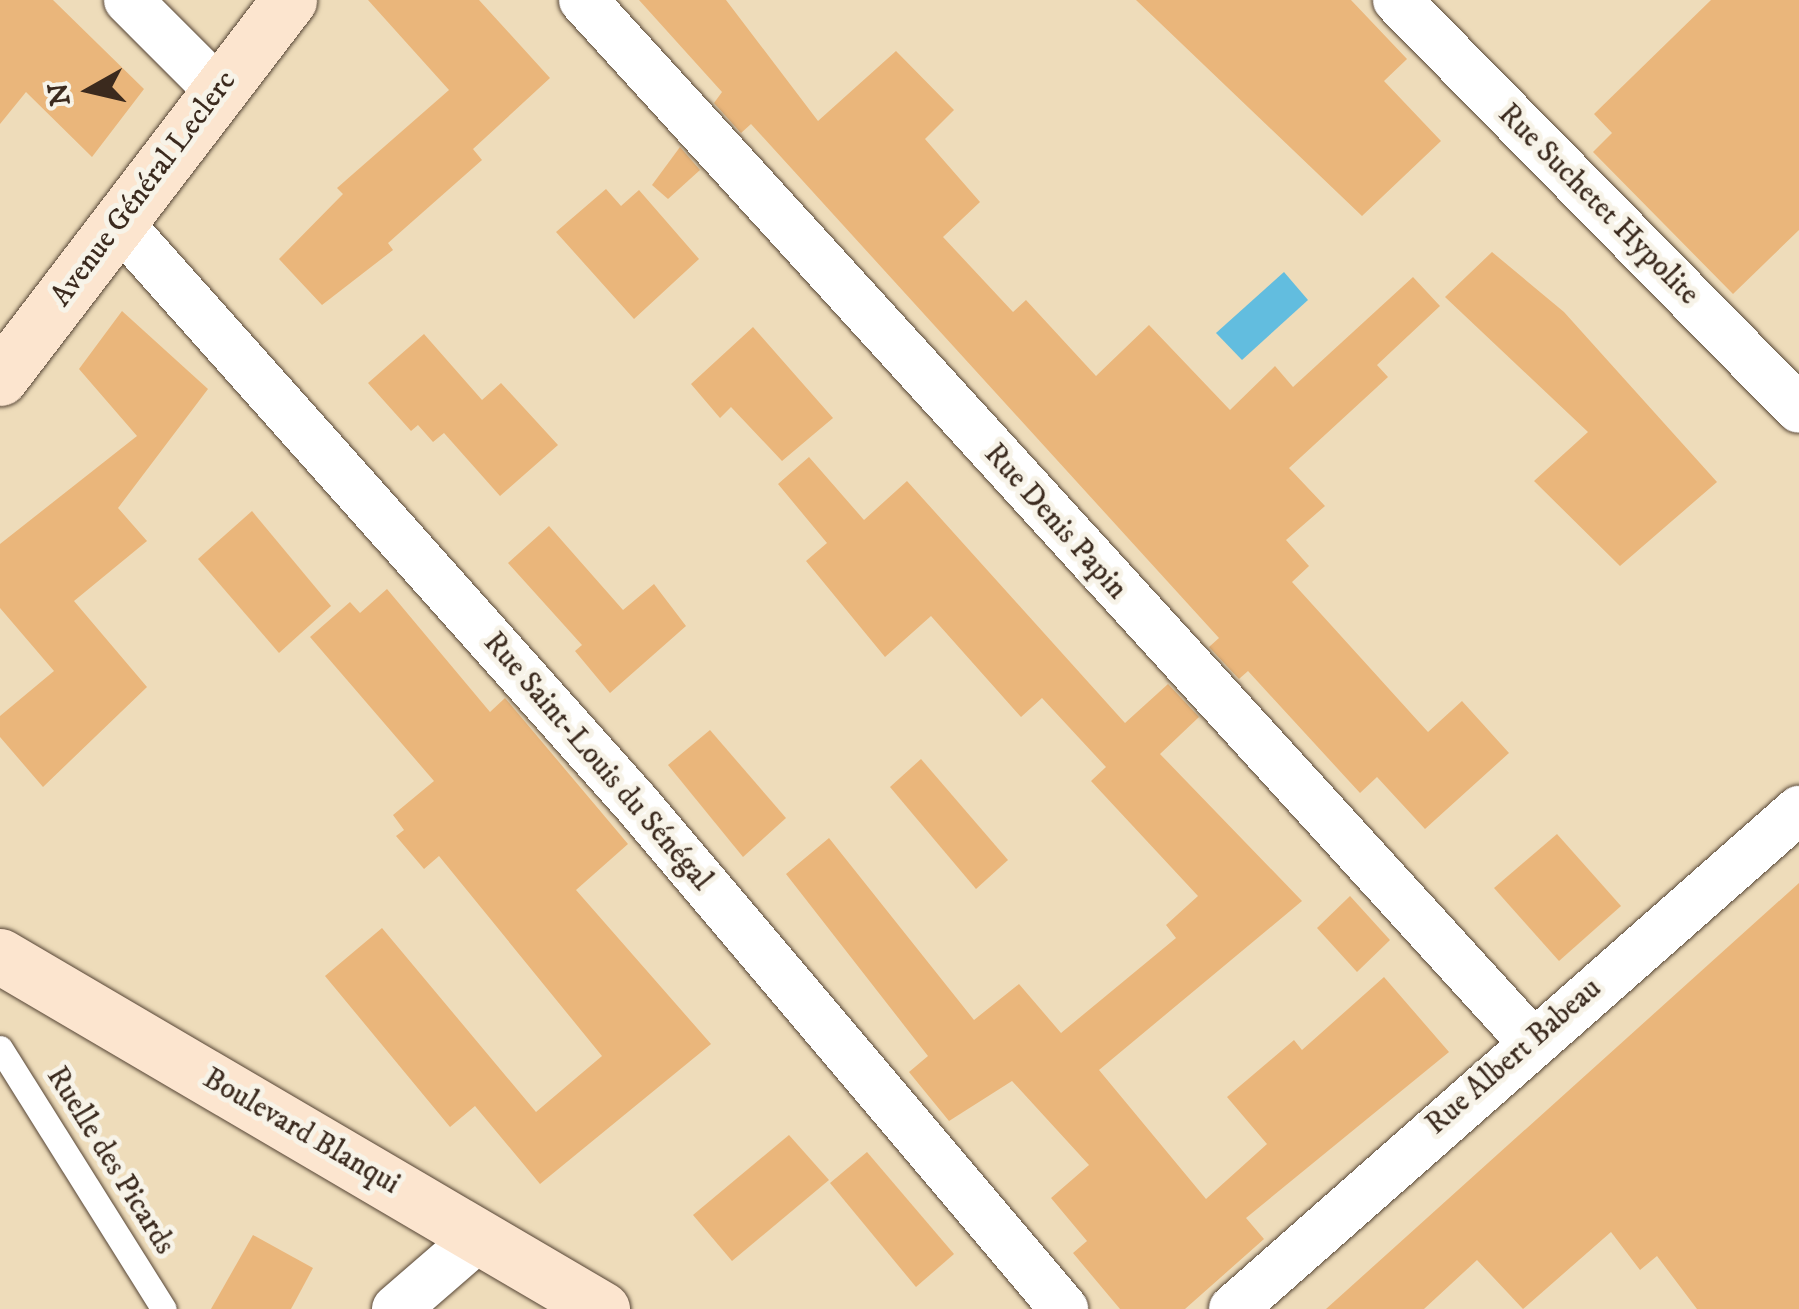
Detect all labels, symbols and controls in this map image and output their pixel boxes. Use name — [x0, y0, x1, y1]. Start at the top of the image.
north arrow — [40, 40, 140, 140]
street label: Avenue Général Leclerc — [44, 64, 244, 314]
text: N — [41, 80, 79, 108]
street label: Rue Suchetet Hypolite — [1490, 97, 1706, 313]
street label: Rue Denis Papin — [976, 437, 1134, 607]
street label: Rue Saint-Louis du Sénégal — [475, 626, 719, 898]
street label: Rue Albert Babeau — [1419, 971, 1609, 1143]
street label: Ruelle des Picards — [38, 1061, 182, 1261]
street label: Boulevard Blanqui — [196, 1061, 406, 1203]

